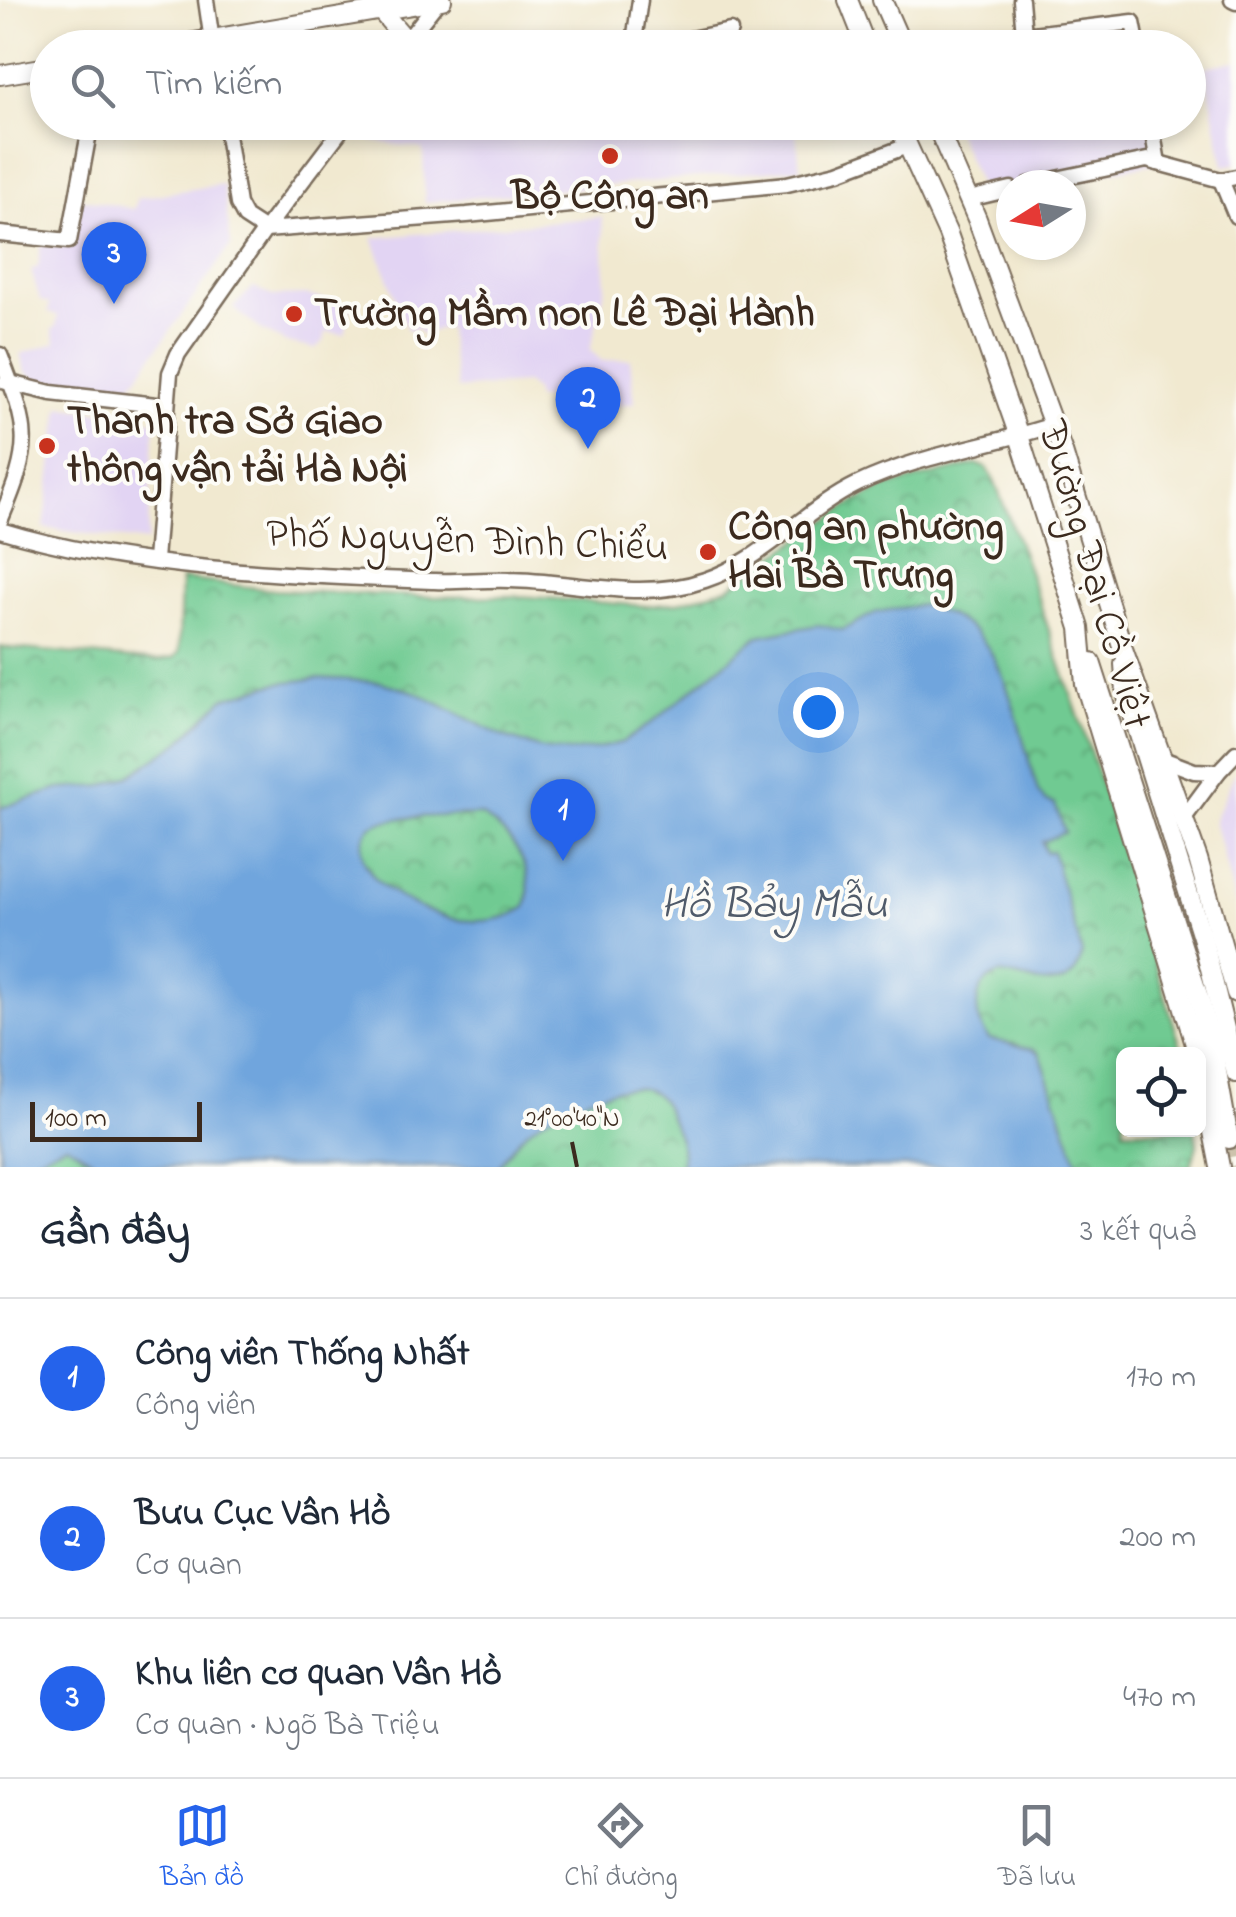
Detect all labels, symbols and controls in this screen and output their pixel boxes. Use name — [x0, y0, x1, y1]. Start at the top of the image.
search box — [30, 30, 1206, 140]
text: Tìm kiếm — [145, 57, 283, 113]
icon: search — [65, 58, 120, 113]
marker: Bộ Công an — [599, 145, 621, 167]
place label: Bộ Công an — [509, 167, 709, 229]
north arrow — [996, 170, 1086, 260]
pin: 3 — [82, 222, 146, 304]
place label: Trường Mầm non Lê Đại Hành — [314, 284, 815, 346]
marker: Trường Mầm non Lê Đại Hành — [283, 303, 305, 325]
pin: 2 — [556, 366, 620, 449]
place label: Thanh tra Sở Giao thông vận tải Hà Nội — [66, 392, 408, 502]
street label: Đường Đại Cồ Việt — [1019, 412, 1166, 737]
marker: Thanh tra Sở Giao thông vận tải Hà Nội — [36, 435, 58, 457]
place label: Công an phường Hai Bà Trưng — [728, 498, 1004, 608]
street label: Phố Nguyễn Đình Chiểu — [265, 504, 669, 580]
marker: Công an phường Hai Bà Trưng — [697, 541, 719, 563]
your location — [793, 687, 844, 738]
pin: 1 — [530, 778, 596, 861]
water label: Hồ Bảy Mẫu — [660, 873, 888, 939]
map controls — [1116, 1047, 1206, 1137]
button: locate — [1116, 1047, 1206, 1137]
scale bar — [30, 1097, 202, 1142]
text: 100 m — [45, 1099, 107, 1140]
text: 21°00'40"N — [524, 1102, 620, 1138]
text: Gần đây — [40, 1202, 190, 1263]
text: 3 kết quả — [1080, 1209, 1196, 1256]
text: Công viên Thống Nhất — [135, 1327, 470, 1383]
text: 1 — [67, 1355, 78, 1402]
text: 170 m — [1126, 1355, 1196, 1402]
text: Công viên — [135, 1383, 256, 1430]
text: Bưu Cục Vân Hồ — [135, 1487, 391, 1543]
text: 2 — [65, 1515, 80, 1562]
text: 200 m — [1120, 1515, 1196, 1562]
text: Cơ quan — [135, 1543, 242, 1590]
text: Khu liên cơ quan Vân Hồ — [135, 1647, 502, 1703]
text: 3 — [66, 1675, 79, 1722]
text: 470 m — [1123, 1675, 1196, 1722]
text: Cơ quan · Ngõ Bà Triệu — [135, 1703, 440, 1750]
tab: Bản đồ — [160, 1798, 244, 1899]
tab: Chỉ đường — [564, 1798, 678, 1899]
tab: Đã lưu — [998, 1798, 1076, 1899]

